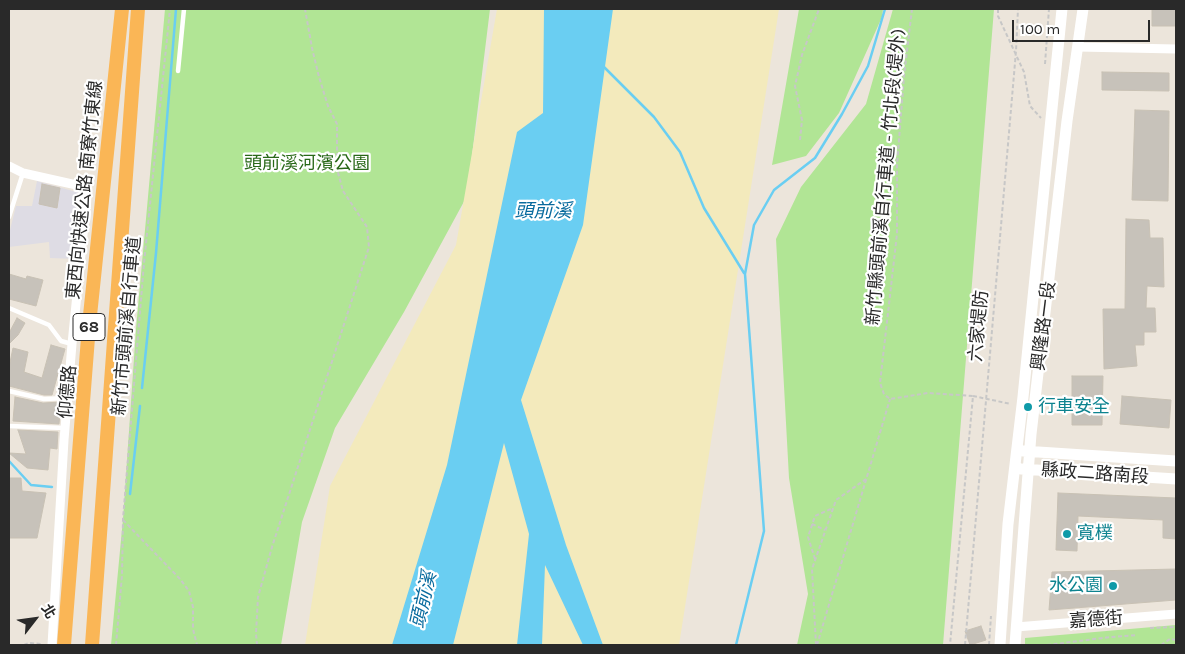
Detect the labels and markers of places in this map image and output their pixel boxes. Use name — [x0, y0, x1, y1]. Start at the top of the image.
place label: 行車安全 — [1038, 396, 1110, 418]
marker: 行車安全 — [1022, 401, 1034, 413]
place label: 寬樸 — [1077, 523, 1113, 545]
marker: 寬樸 — [1061, 528, 1073, 540]
place label: 水公園 — [1049, 575, 1103, 597]
marker: 水公園 — [1107, 580, 1119, 592]

